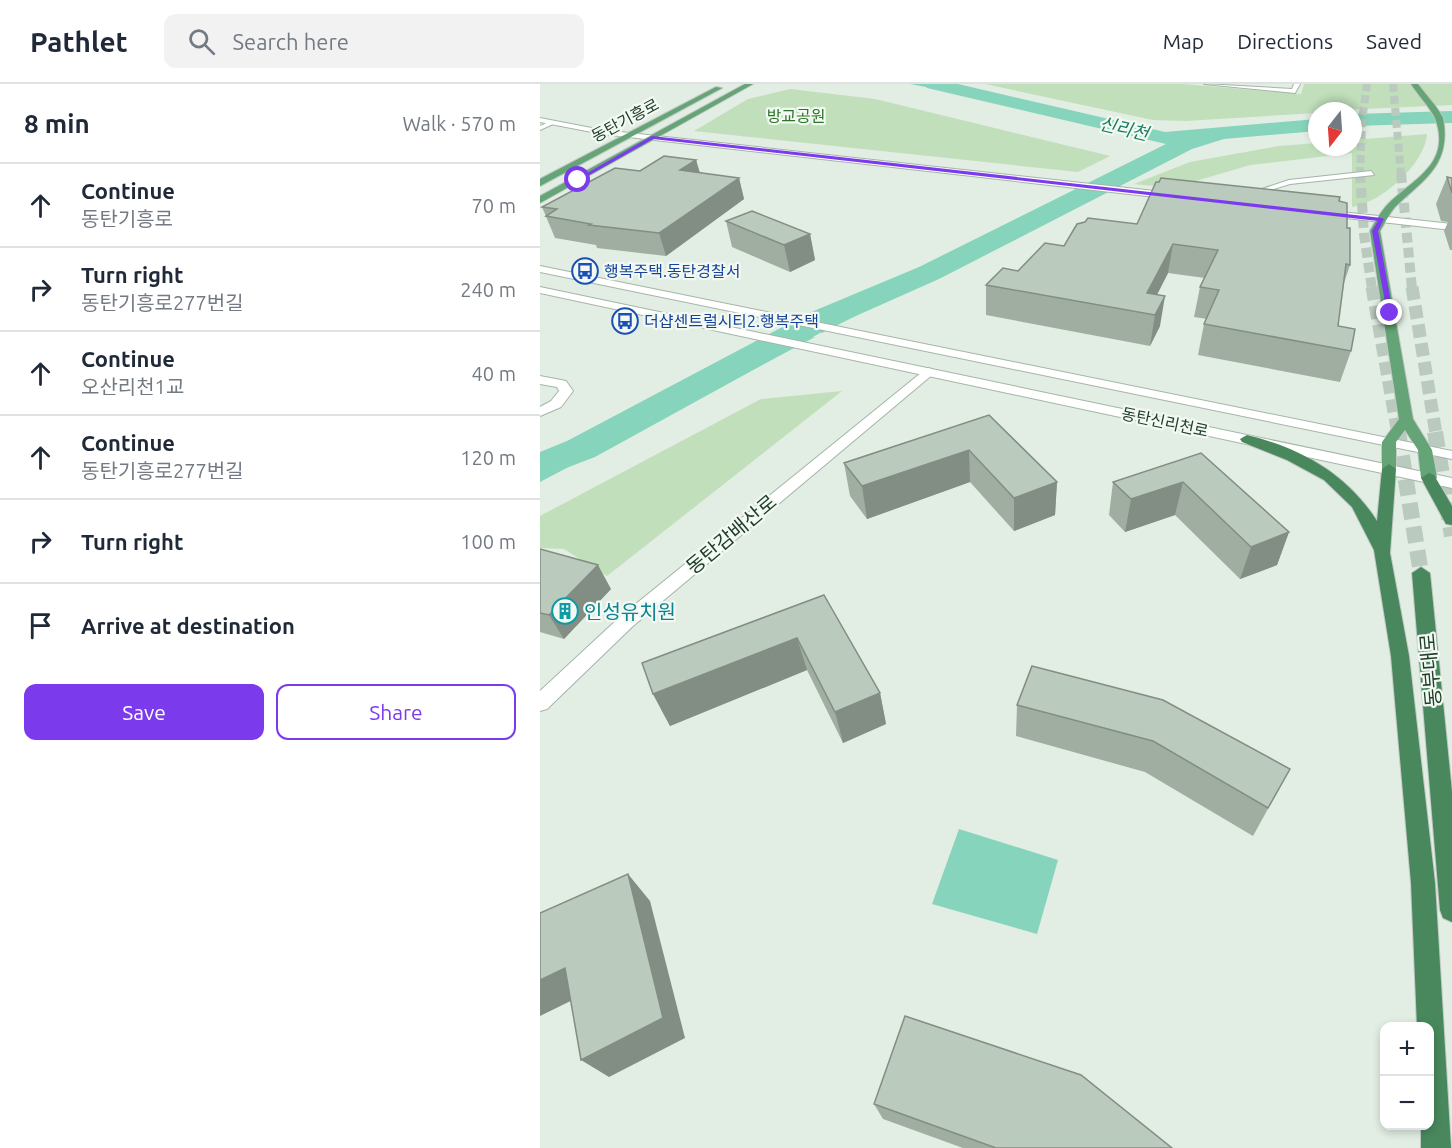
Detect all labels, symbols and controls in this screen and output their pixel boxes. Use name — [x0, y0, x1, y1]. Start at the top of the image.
search box — [164, 14, 584, 68]
icon: search — [185, 25, 218, 58]
text: Pathlet — [30, 26, 128, 57]
text: Search here — [233, 29, 349, 54]
text: Map — [1163, 29, 1204, 53]
text: Directions — [1237, 29, 1333, 53]
text: Saved — [1366, 29, 1422, 53]
street label: 동탄기흥로 — [588, 95, 662, 145]
north arrow — [1308, 102, 1362, 156]
park label: 방교공원 — [767, 107, 825, 125]
text: 8 min — [24, 109, 90, 138]
text: Walk · 570 m — [403, 112, 516, 135]
water label: 신리천 — [1098, 113, 1153, 144]
route start — [564, 166, 590, 192]
text: Continue — [81, 178, 175, 203]
icon: ahead — [24, 189, 57, 222]
text: 70 m — [472, 194, 516, 217]
text: 동탄기흥로 — [81, 207, 173, 230]
bus stop icon: 행복주택.동탄경찰서 — [570, 256, 600, 286]
text: Turn right — [81, 262, 183, 287]
place label: 행복주택.동탄경찰서 — [604, 262, 740, 280]
icon: right — [24, 273, 57, 306]
text: 240 m — [460, 278, 516, 301]
text: 동탄기흥로277번길 — [81, 291, 244, 314]
route end — [1376, 299, 1402, 325]
bus stop icon: 더샵센트럴시티2.행복주택 — [610, 306, 640, 336]
place label: 더샵센트럴시티2.행복주택 — [644, 312, 819, 330]
text: Continue — [81, 346, 175, 371]
icon: ahead — [24, 357, 57, 390]
text: 40 m — [472, 362, 516, 385]
text: 오산리천1교 — [81, 375, 184, 398]
street label: 동탄신리천로 — [1120, 404, 1210, 440]
text: Continue — [81, 430, 175, 455]
icon: ahead — [24, 441, 57, 474]
text: 120 m — [460, 446, 516, 469]
text: 동탄기흥로277번길 — [81, 459, 244, 482]
street label: 동탄감배산로 — [681, 490, 781, 578]
icon: right — [24, 525, 57, 558]
text: Turn right — [81, 529, 183, 554]
text: 100 m — [460, 530, 516, 553]
building icon: 인성유치원 — [550, 596, 580, 626]
place label: 인성유치원 — [584, 600, 676, 623]
icon: arrive — [24, 609, 57, 642]
text: Arrive at destination — [81, 613, 295, 638]
street label: 동부대로 — [1415, 632, 1445, 708]
button: Save — [24, 684, 264, 740]
button: Share — [276, 684, 516, 740]
map controls — [1380, 1022, 1434, 1130]
button: + — [1380, 1022, 1434, 1076]
button: − — [1380, 1076, 1434, 1130]

